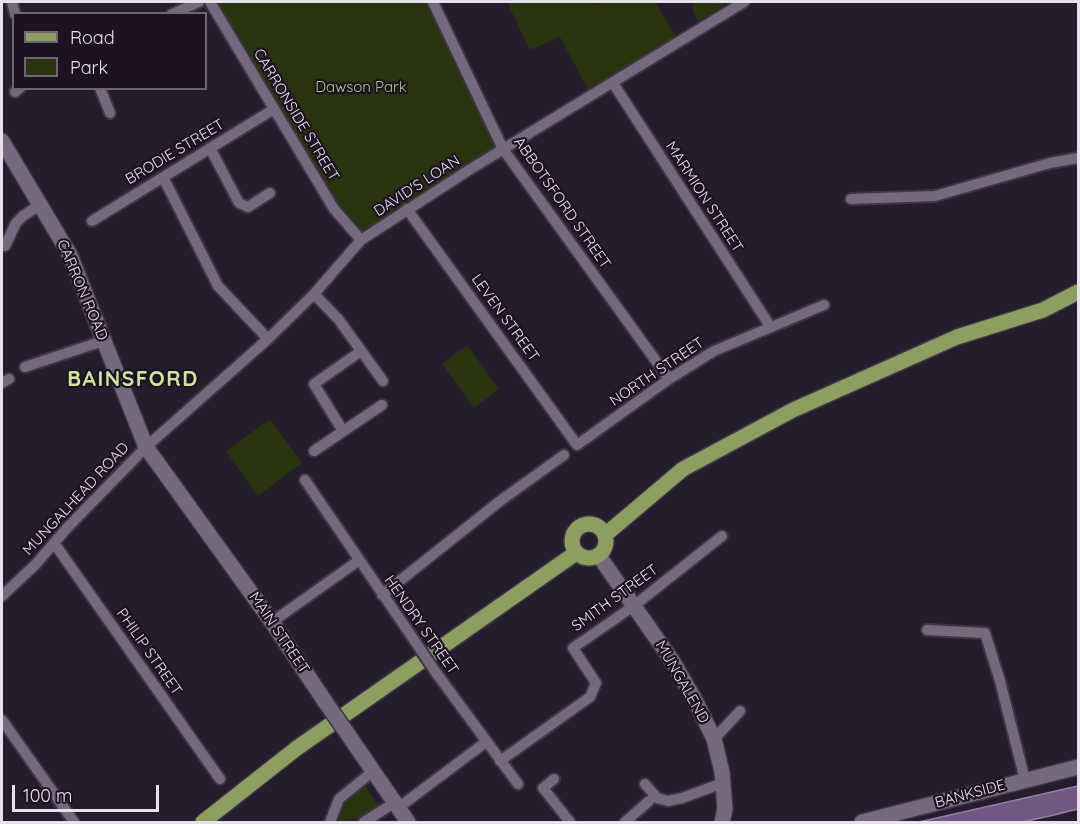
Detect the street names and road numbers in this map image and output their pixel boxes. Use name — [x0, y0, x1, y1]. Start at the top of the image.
street label: CARRONSIDE STREET — [249, 46, 343, 184]
street label: BRODIE STREET — [122, 115, 228, 189]
street label: ABBOTSFORD STREET — [510, 134, 614, 272]
street label: MARMION STREET — [661, 138, 747, 256]
street label: DAVID'S LOAN — [371, 152, 463, 220]
street label: CARRON ROAD — [53, 237, 111, 343]
street label: LEVEN STREET — [467, 271, 543, 365]
street label: NORTH STREET — [606, 334, 708, 410]
street label: MUNGALHEAD ROAD — [19, 439, 133, 559]
street label: SMITH STREET — [568, 561, 662, 635]
street label: HENDRY STREET — [380, 572, 462, 678]
street label: MAIN STREET — [245, 589, 313, 677]
street label: PHILIP STREET — [112, 605, 186, 699]
street label: MUNGALEND — [651, 638, 713, 726]
street label: BANKSIDE — [933, 776, 1007, 812]

